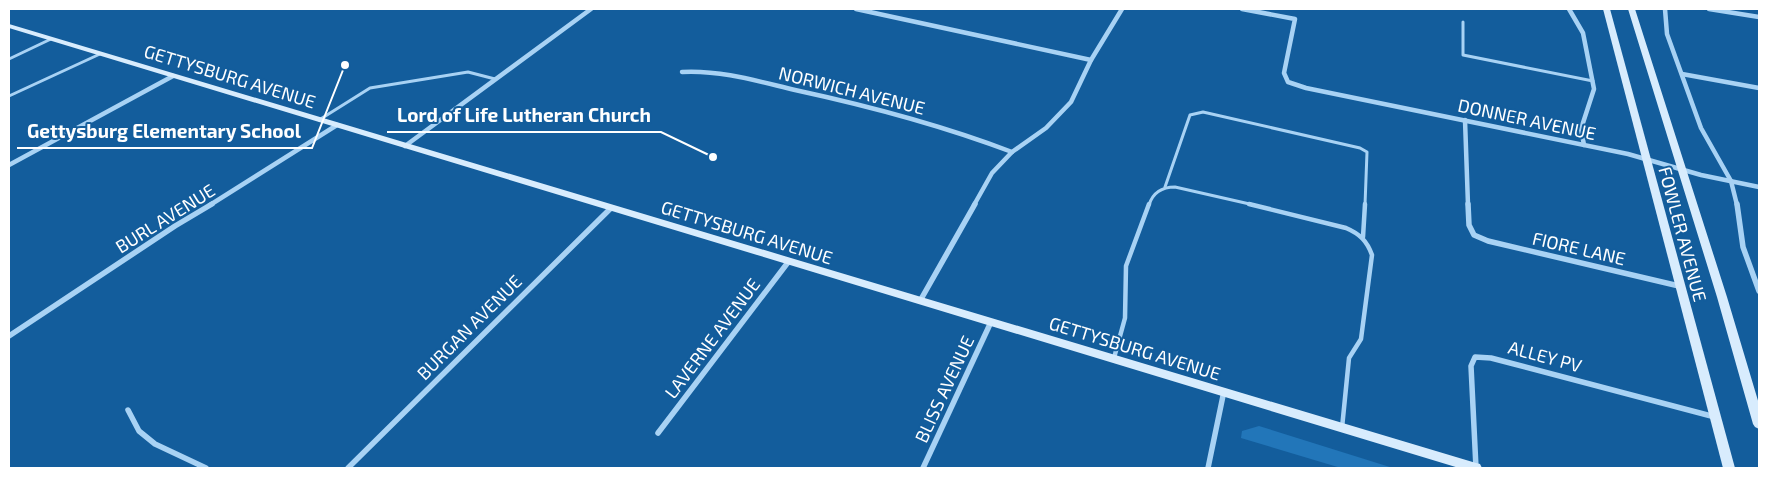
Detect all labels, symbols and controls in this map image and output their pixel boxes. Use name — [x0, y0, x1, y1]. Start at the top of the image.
street label: GETTYSBURG AVENUE — [142, 39, 318, 113]
street label: NORWICH AVENUE — [777, 61, 927, 119]
street label: DONNER AVENUE — [1456, 94, 1598, 144]
callout: Lord of Life Lutheran Church — [387, 98, 661, 132]
text: Lord of Life Lutheran Church — [397, 103, 651, 126]
callout: Gettysburg Elementary School — [17, 114, 312, 148]
text: Gettysburg Elementary School — [27, 119, 302, 143]
street label: FOWLER AVENUE — [1654, 164, 1712, 304]
street label: BURL AVENUE — [111, 179, 219, 257]
street label: GETTYSBURG AVENUE — [659, 195, 835, 269]
street label: FIORE LANE — [1530, 227, 1628, 269]
street label: BURGAN AVENUE — [412, 270, 526, 384]
street label: LAVERNE AVENUE — [660, 274, 764, 402]
street label: GETTYSBURG AVENUE — [1047, 311, 1223, 385]
street label: BLISS AVENUE — [910, 332, 978, 446]
street label: ALLEY PV — [1506, 336, 1584, 376]

